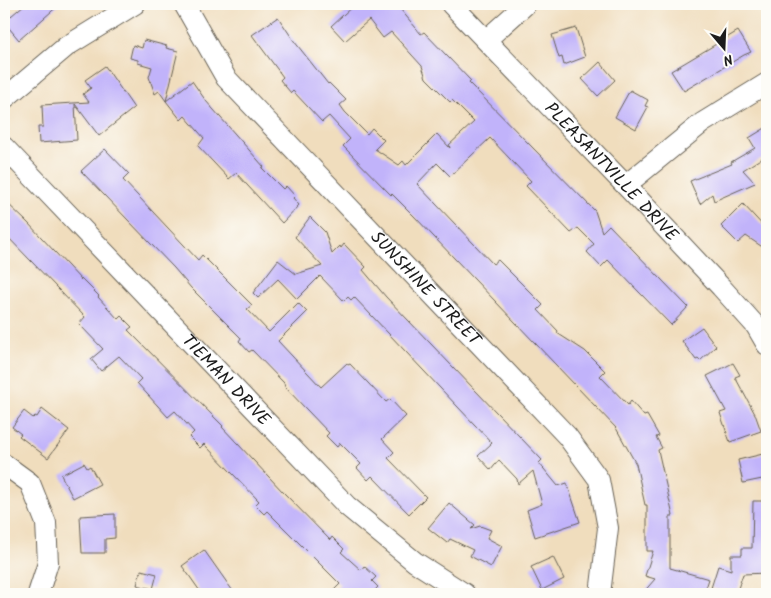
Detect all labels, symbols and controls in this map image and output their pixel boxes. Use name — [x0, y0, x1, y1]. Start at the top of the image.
north arrow — [698, 22, 748, 72]
text: N — [720, 48, 736, 71]
street label: PLEASANTVILLE DRIVE — [537, 96, 685, 249]
street label: SUNSHINE STREET — [363, 225, 488, 354]
street label: TIEMAN DRIVE — [174, 328, 277, 434]

